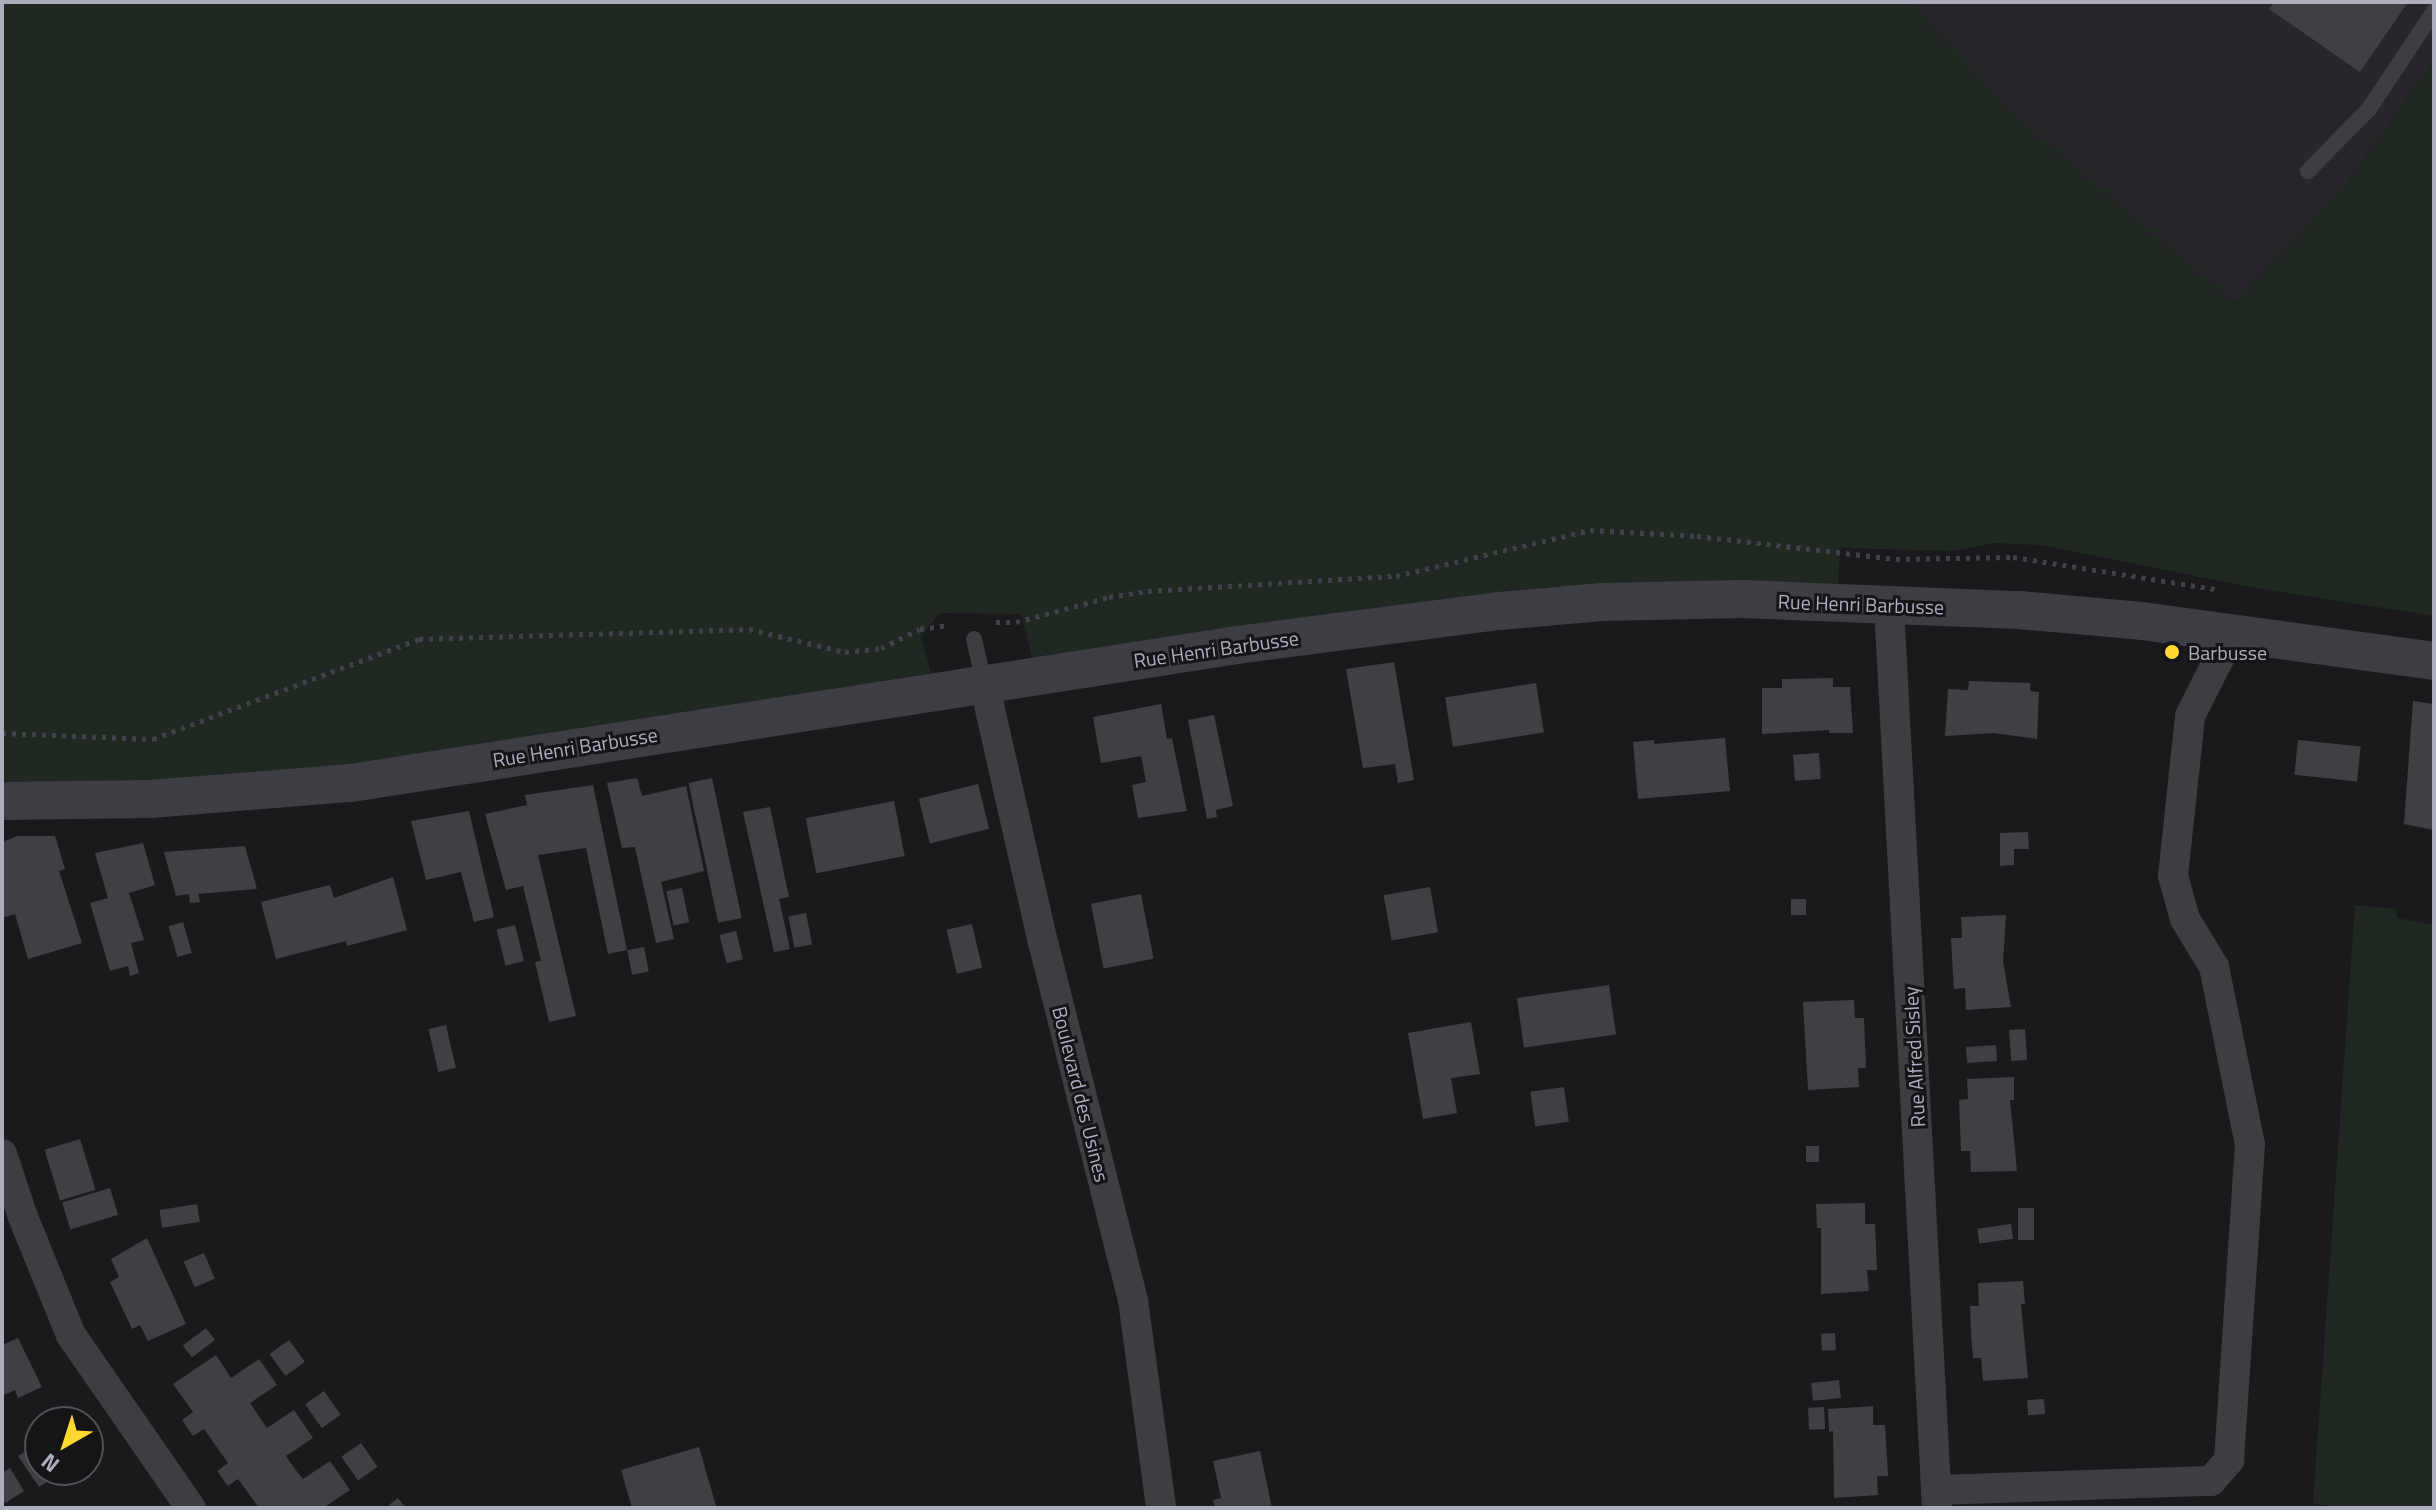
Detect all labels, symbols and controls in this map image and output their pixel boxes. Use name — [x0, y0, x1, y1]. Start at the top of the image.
street label: Rue Henri Barbusse — [1777, 589, 1945, 619]
street label: Rue Henri Barbusse — [1132, 626, 1300, 672]
place label: Barbusse — [2188, 640, 2267, 664]
marker: Barbusse — [2163, 643, 2181, 661]
street label: Rue Henri Barbusse — [491, 722, 659, 772]
street label: Rue Alfred Sisley — [1898, 986, 1930, 1128]
street label: Boulevard des Usines — [1048, 1004, 1114, 1184]
north arrow — [24, 1406, 104, 1486]
text: N — [34, 1445, 67, 1481]

